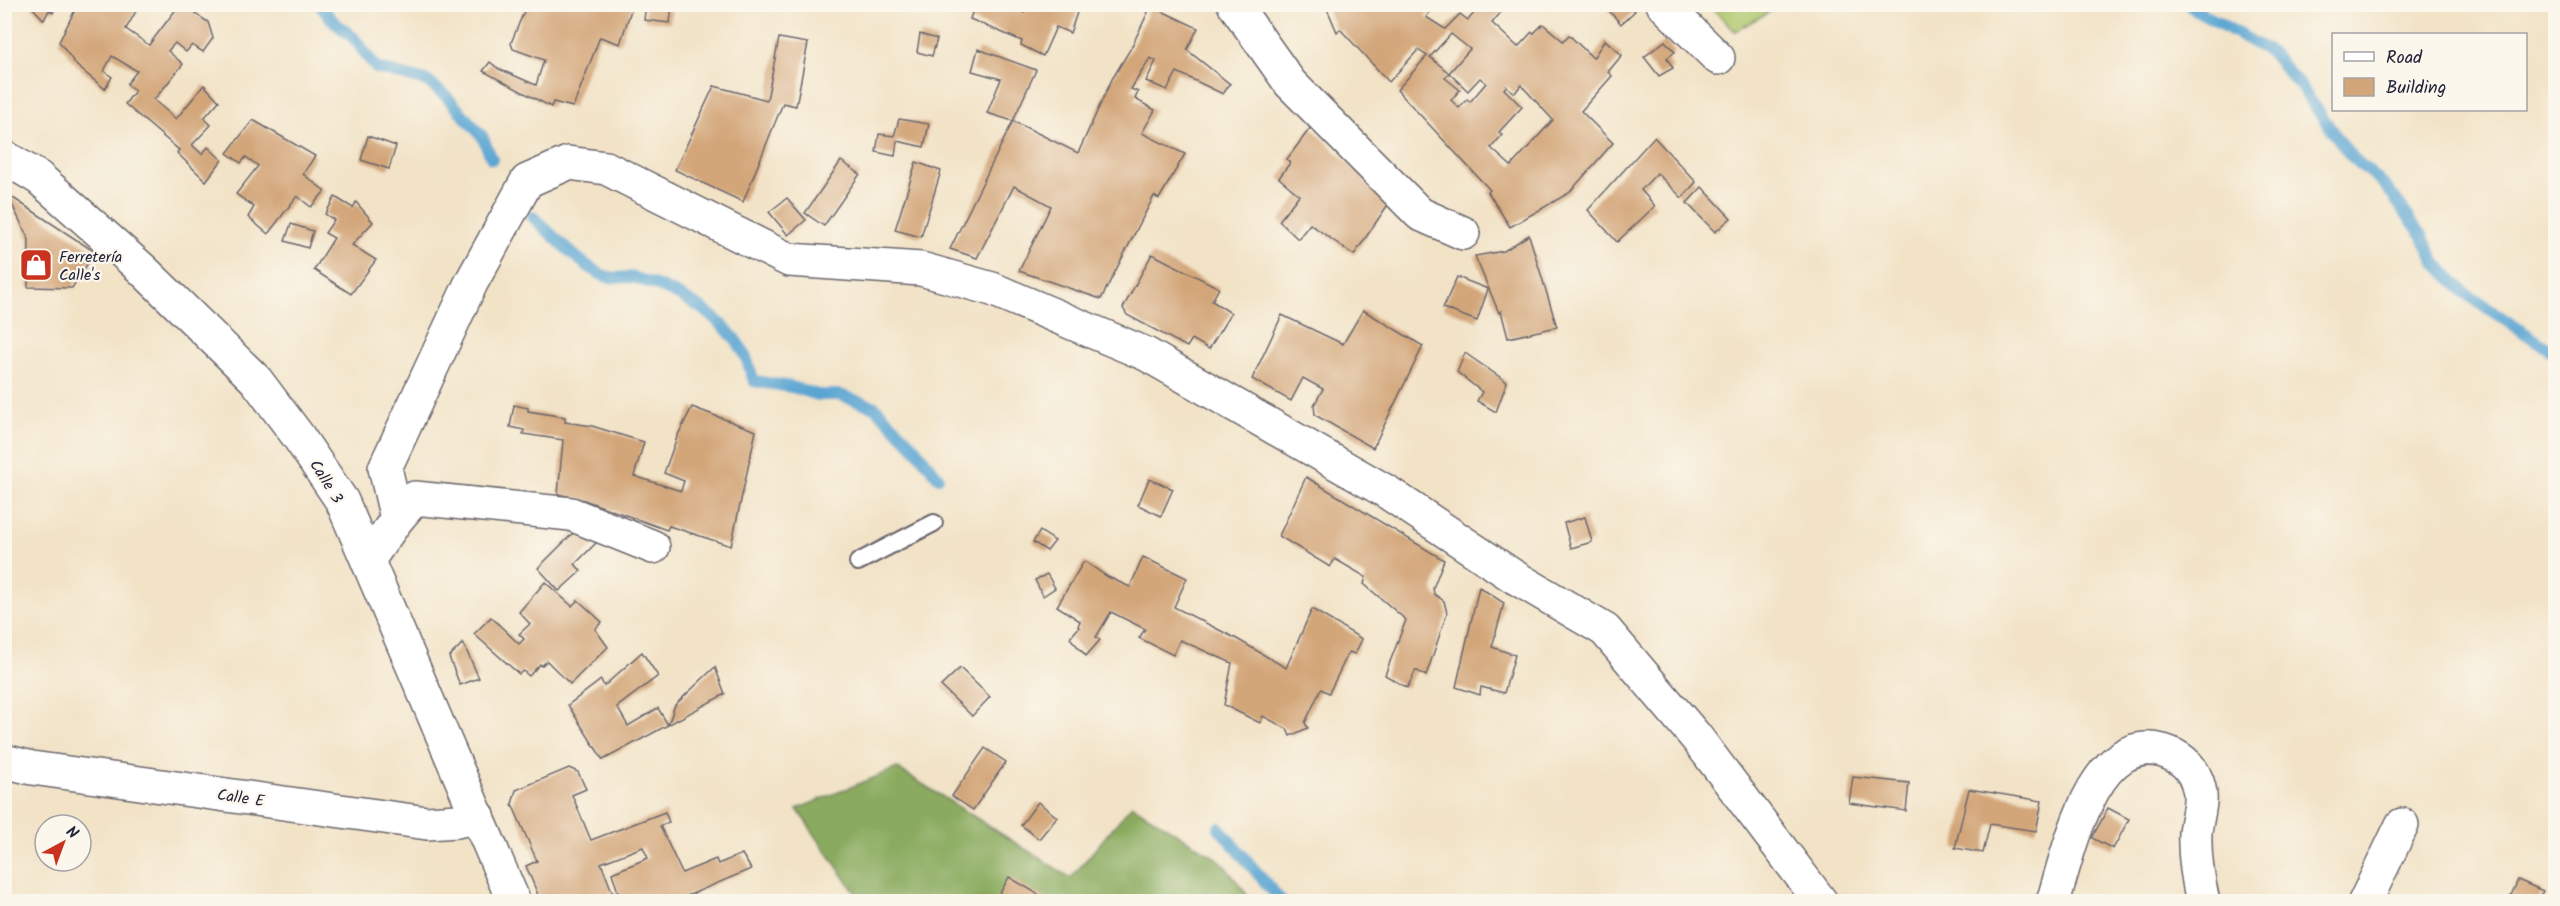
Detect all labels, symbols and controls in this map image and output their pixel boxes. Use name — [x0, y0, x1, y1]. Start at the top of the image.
legend — [2332, 33, 2527, 111]
text: Road — [2386, 44, 2423, 73]
text: Building — [2386, 74, 2446, 103]
place label: Ferretería Calle's — [59, 245, 122, 288]
shop icon: Ferretería Calle's — [18, 247, 54, 283]
street label: Calle 3 — [302, 455, 349, 509]
street label: Calle E — [215, 783, 267, 814]
north arrow — [33, 813, 93, 873]
text: N — [60, 820, 84, 846]

